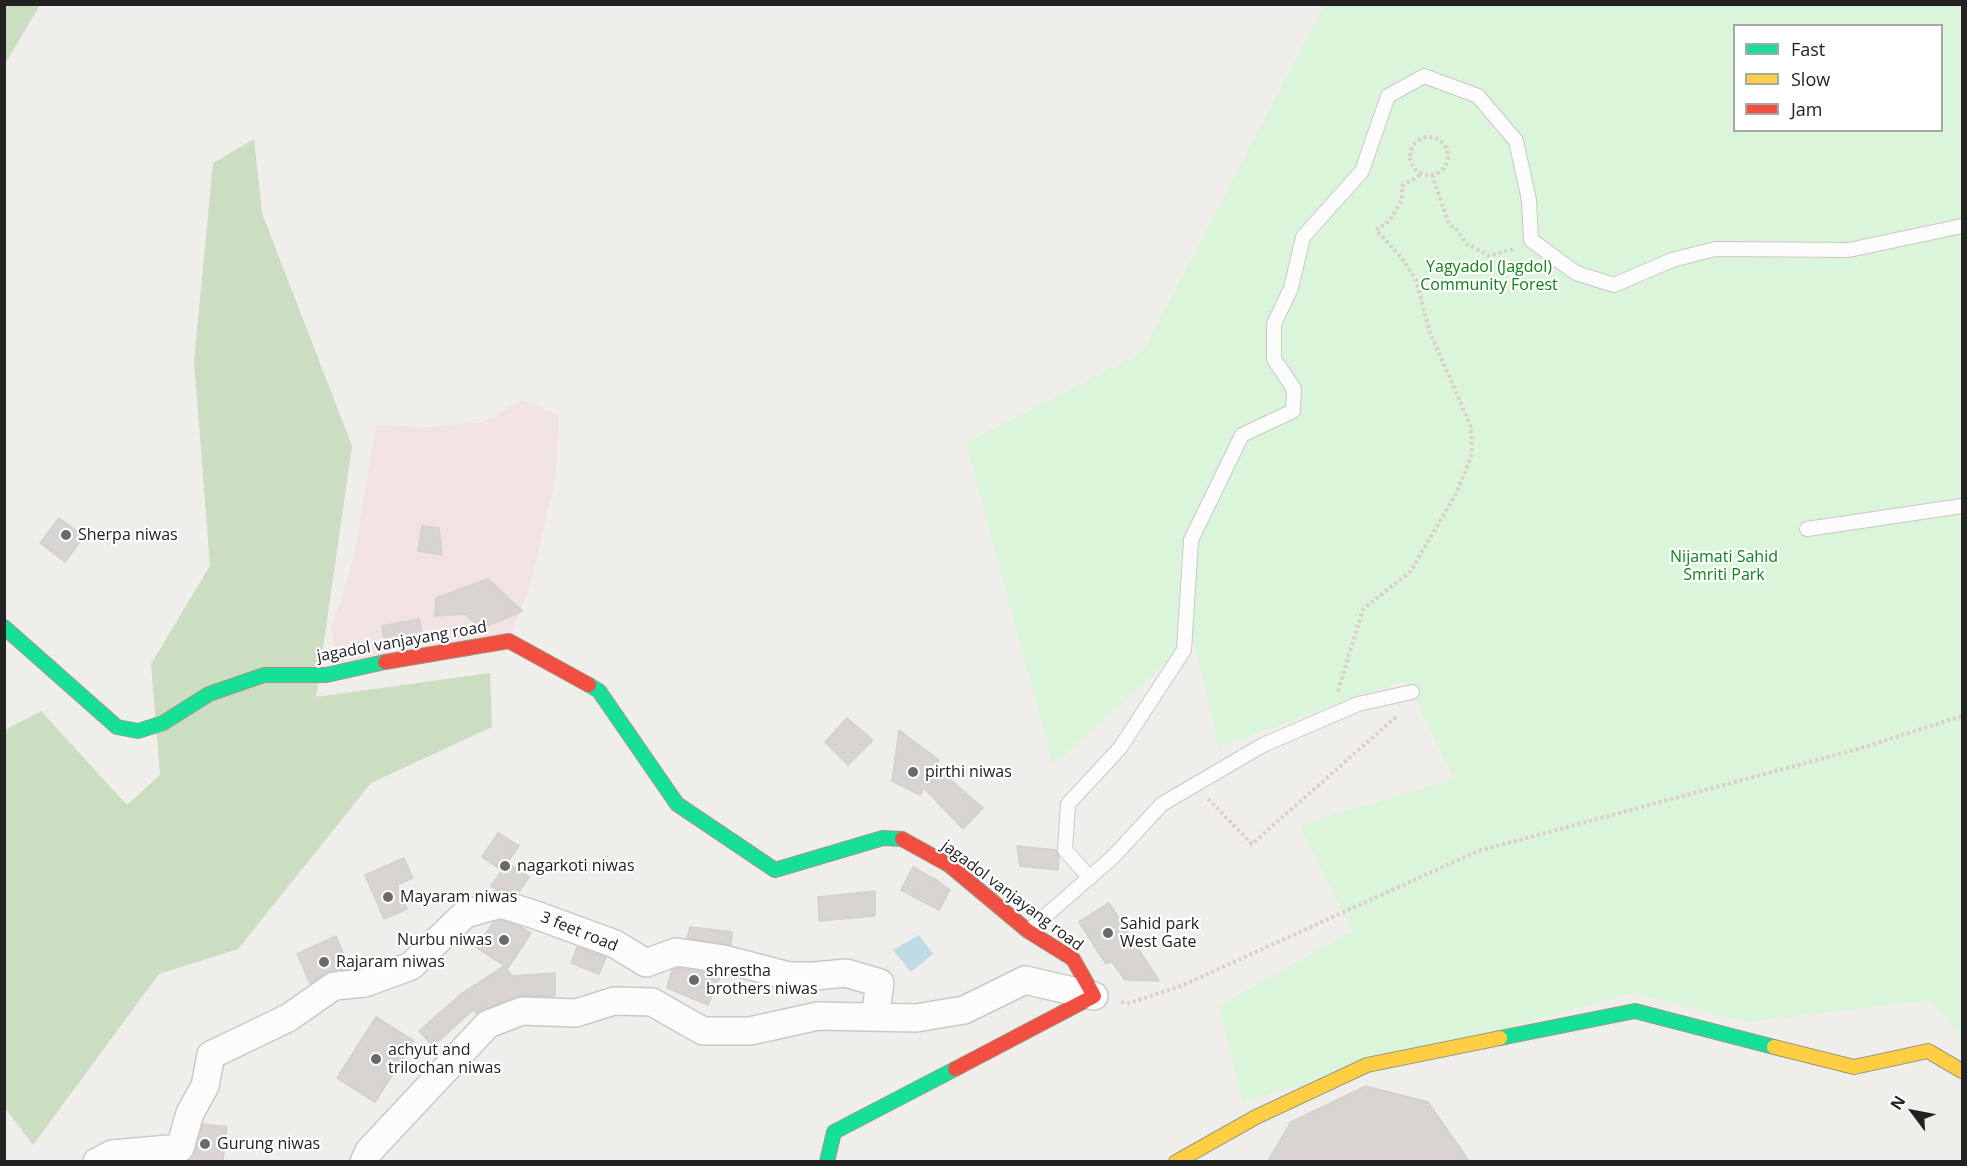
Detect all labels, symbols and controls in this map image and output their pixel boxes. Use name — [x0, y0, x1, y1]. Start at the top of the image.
legend — [1733, 24, 1943, 132]
text: Fast — [1791, 37, 1825, 61]
text: Slow — [1791, 67, 1830, 91]
text: Jam — [1791, 97, 1823, 121]
park label: Yagyadol (Jagdol) Community Forest — [1420, 257, 1558, 295]
place label: Sherpa niwas — [78, 525, 178, 545]
marker: Sherpa niwas — [59, 528, 73, 542]
park label: Nijamati Sahid Smriti Park — [1670, 547, 1778, 585]
street label: jagadol vanjayang road — [316, 618, 488, 666]
place label: pirthi niwas — [925, 762, 1012, 782]
marker: pirthi niwas — [906, 765, 920, 779]
street label: jagadol vanjayang road — [937, 837, 1087, 955]
place label: nagarkoti niwas — [517, 856, 635, 876]
marker: nagarkoti niwas — [498, 859, 512, 873]
place label: Mayaram niwas — [400, 887, 517, 907]
marker: Mayaram niwas — [381, 890, 395, 904]
street label: 3 feet road — [538, 908, 620, 956]
place label: Sahid park West Gate — [1120, 914, 1199, 952]
marker: Sahid park West Gate — [1101, 926, 1115, 940]
place label: Nurbu niwas — [397, 930, 492, 950]
marker: Nurbu niwas — [497, 933, 511, 947]
place label: Rajaram niwas — [336, 952, 445, 972]
marker: Rajaram niwas — [317, 955, 331, 969]
place label: shrestha brothers niwas — [706, 961, 818, 999]
marker: shrestha brothers niwas — [687, 973, 701, 987]
place label: achyut and trilochan niwas — [388, 1040, 501, 1078]
marker: achyut and trilochan niwas — [369, 1052, 383, 1066]
north arrow — [1883, 1082, 1943, 1142]
text: N — [1885, 1091, 1911, 1114]
place label: Gurung niwas — [217, 1134, 320, 1154]
marker: Gurung niwas — [198, 1137, 212, 1151]

